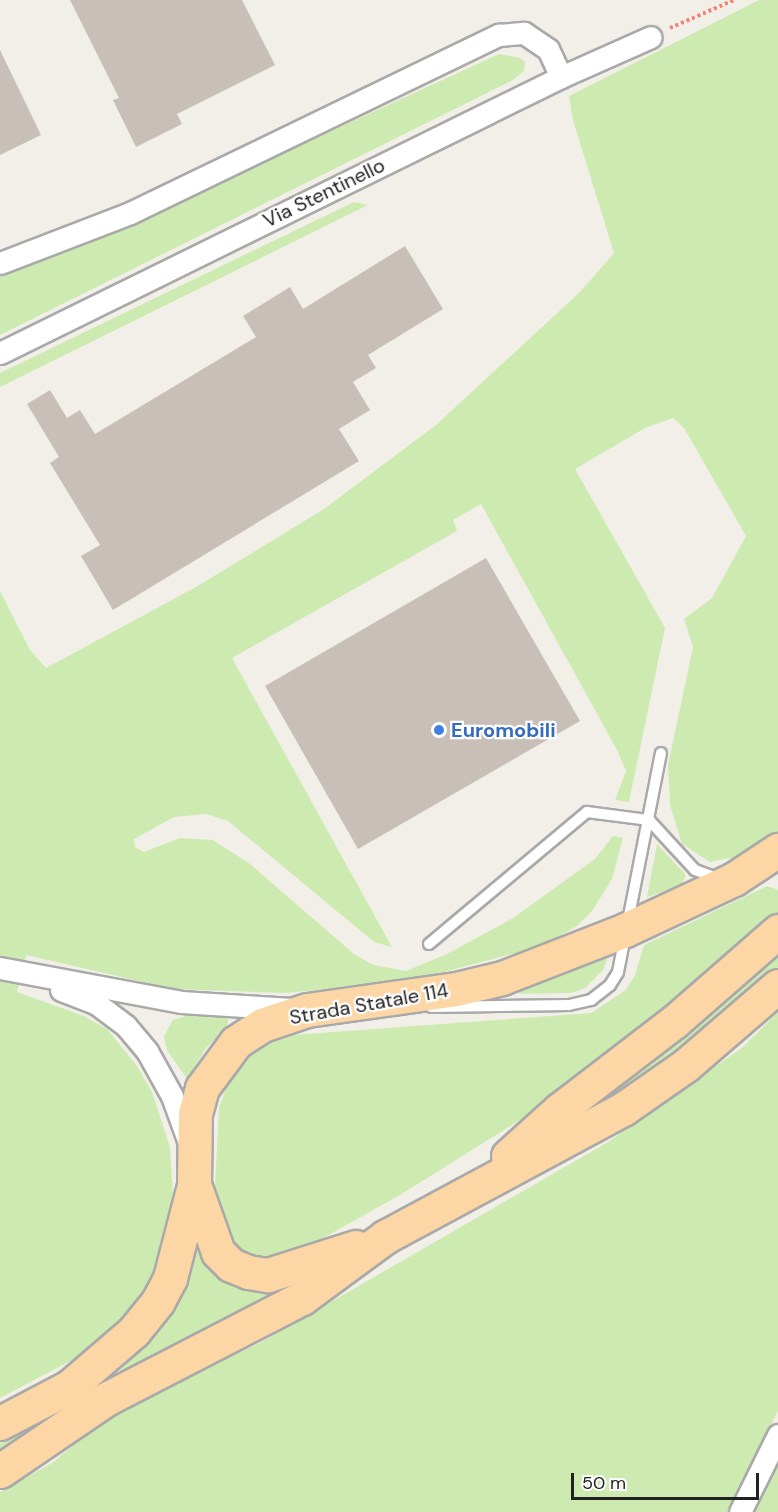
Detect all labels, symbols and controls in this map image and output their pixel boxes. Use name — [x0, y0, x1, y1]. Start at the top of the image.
street label: Via Stentinello — [259, 153, 389, 233]
place label: Euromobili — [451, 718, 556, 742]
marker: Euromobili — [432, 723, 446, 737]
street label: Strada Statale 114 — [288, 978, 450, 1030]
scale bar — [574, 1461, 762, 1499]
text: 50 m — [582, 1471, 626, 1495]

